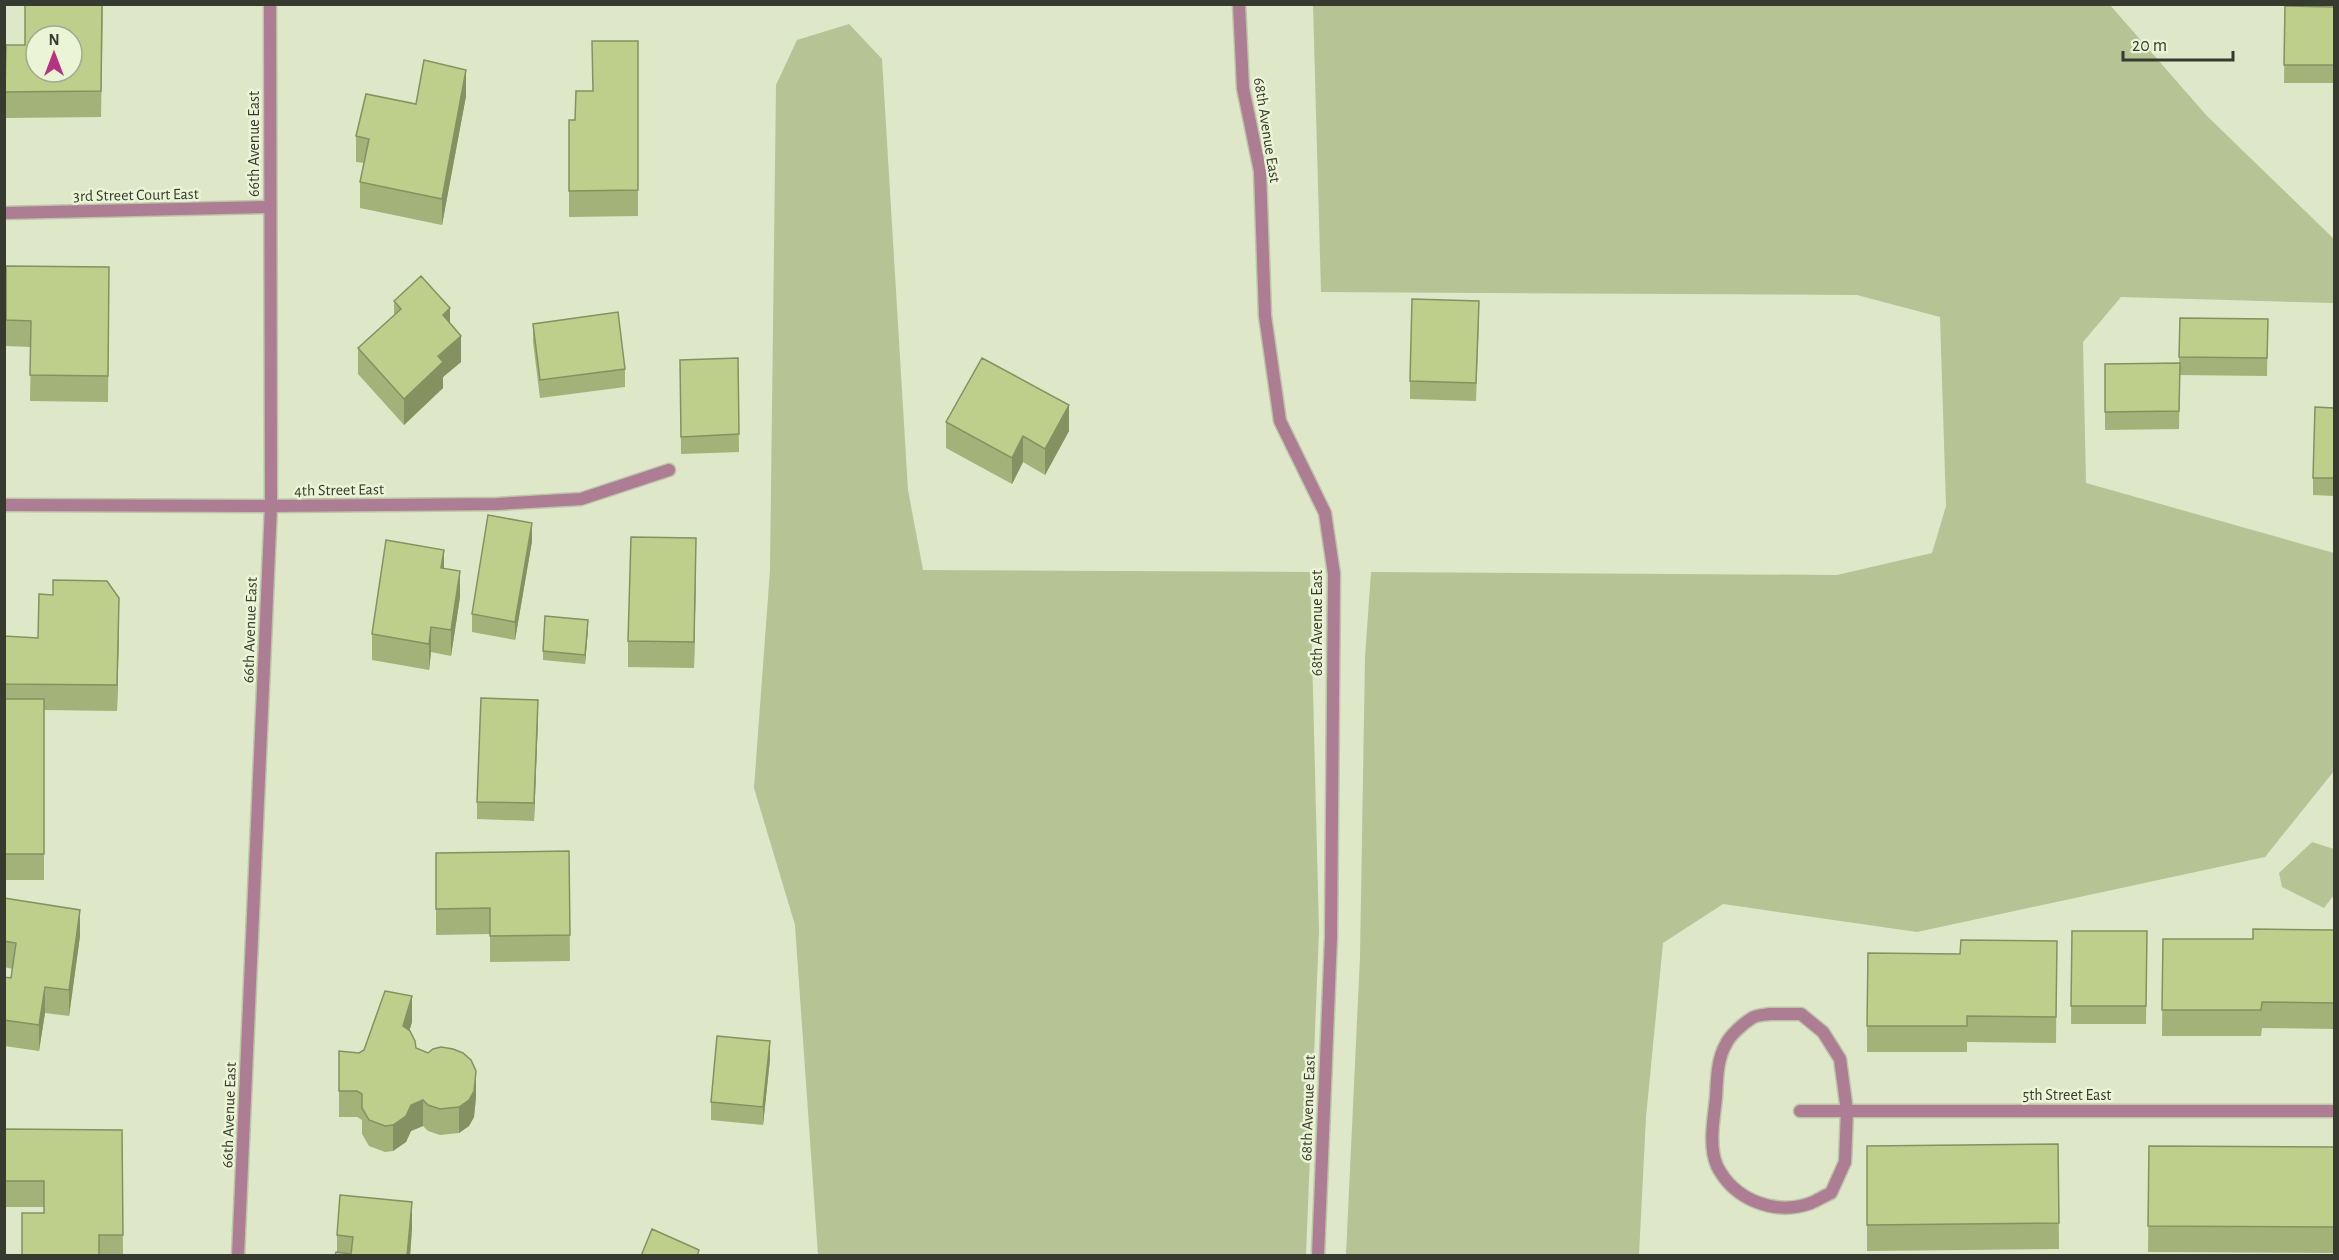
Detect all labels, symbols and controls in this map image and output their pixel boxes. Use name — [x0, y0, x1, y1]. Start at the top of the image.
north arrow — [24, 24, 84, 84]
scale bar — [2123, 24, 2232, 62]
text: N — [48, 32, 60, 48]
text: 20 m — [2132, 37, 2167, 55]
street label: 68th Avenue East — [1251, 76, 1283, 184]
street label: 66th Avenue East — [246, 91, 262, 197]
street label: 3rd Street Court East — [73, 186, 199, 204]
street label: 4th Street East — [294, 481, 384, 499]
street label: 68th Avenue East — [1309, 570, 1325, 676]
street label: 66th Avenue East — [240, 577, 260, 683]
street label: 68th Avenue East — [1298, 1055, 1318, 1161]
street label: 66th Avenue East — [219, 1062, 239, 1168]
street label: 5th Street East — [2023, 1087, 2111, 1103]

